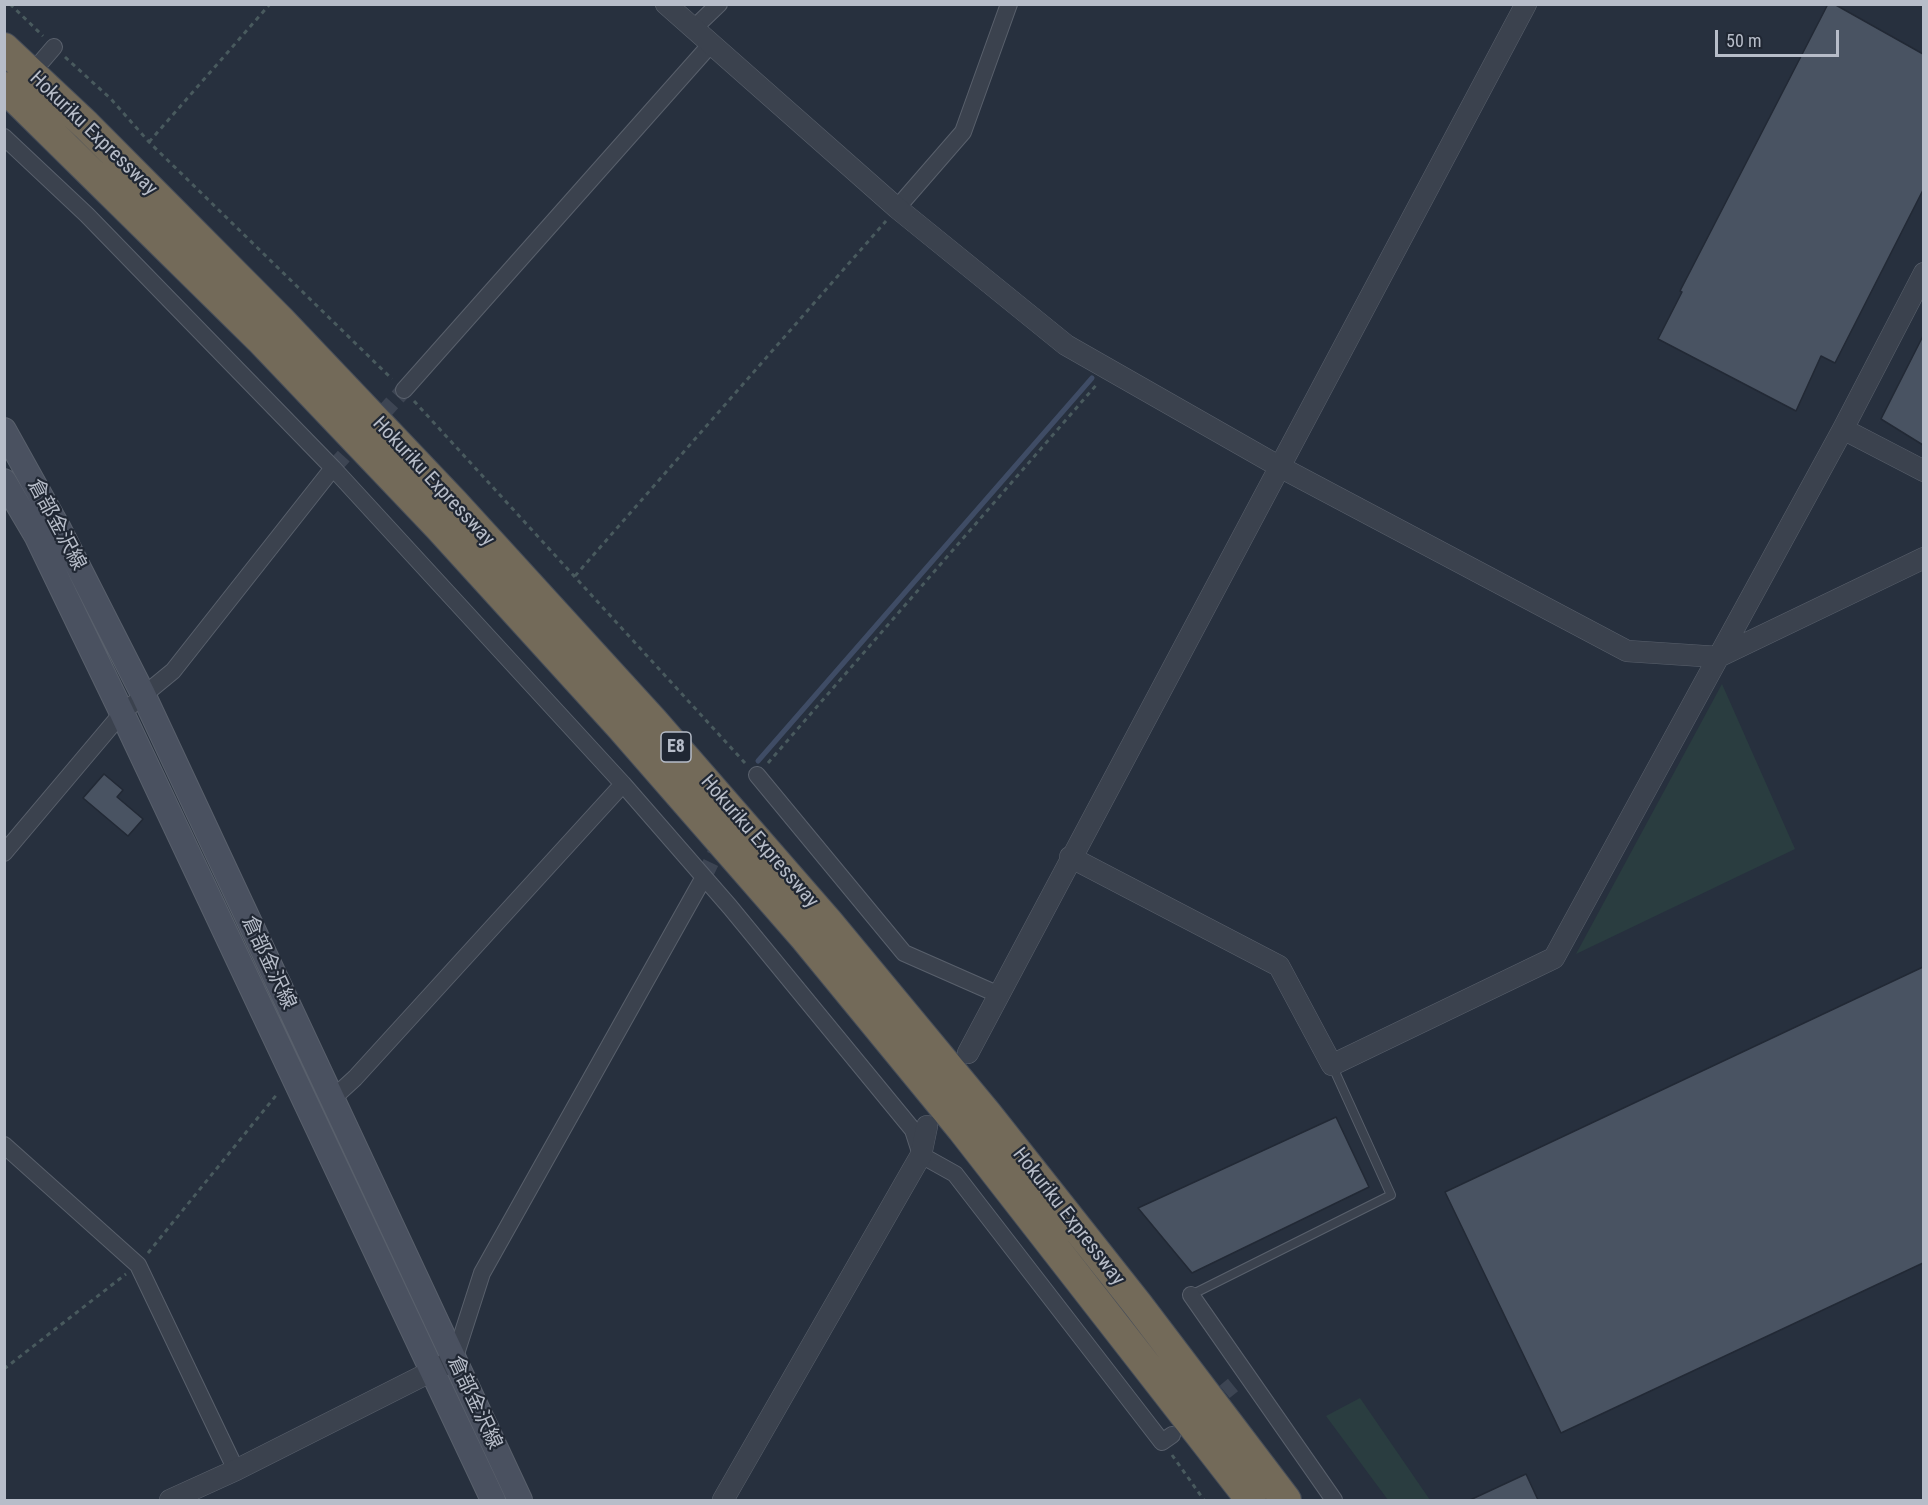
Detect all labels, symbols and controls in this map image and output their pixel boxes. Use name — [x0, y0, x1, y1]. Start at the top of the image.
scale bar — [1718, 18, 1842, 56]
text: 50 m — [1726, 30, 1761, 51]
street label: Hokuriku Expressway — [24, 67, 162, 201]
street label: Hokuriku Expressway — [367, 412, 499, 552]
street label: 倉部金沢線 — [22, 475, 90, 575]
road number: E8 — [661, 732, 691, 762]
street label: Hokuriku Expressway — [695, 771, 823, 913]
street label: 倉部金沢線 — [236, 913, 300, 1013]
street label: Hokuriku Expressway — [1007, 1143, 1129, 1291]
street label: 倉部金沢線 — [442, 1353, 506, 1453]

